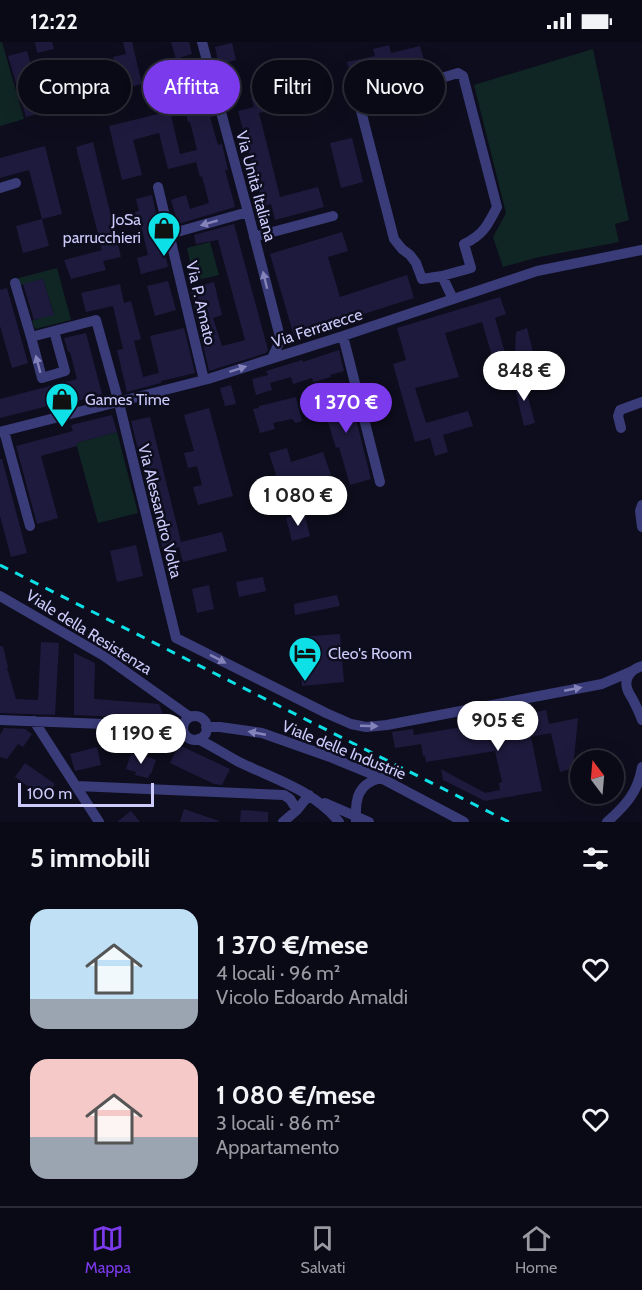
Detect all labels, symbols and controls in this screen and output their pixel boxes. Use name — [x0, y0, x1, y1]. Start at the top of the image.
text: 12:22 — [30, 8, 78, 35]
chip: Compra — [18, 60, 131, 114]
chip: Affitta — [143, 60, 240, 114]
chip: Filtri — [252, 60, 332, 114]
chip: Nuovo — [344, 60, 445, 114]
street label: Via Unità Italiana — [232, 129, 280, 244]
place label: JoSa parrucchieri — [63, 210, 141, 247]
shop icon: JoSa parrucchieri — [146, 210, 182, 257]
one-way arrow — [200, 219, 218, 228]
street label: Via P. Amato — [182, 259, 220, 347]
one-way arrow — [260, 271, 270, 290]
street label: Via Ferrarecce — [269, 304, 365, 352]
pin: 848 € — [482, 351, 566, 402]
one-way arrow — [33, 355, 42, 373]
text: 848 € — [497, 358, 551, 382]
one-way arrow — [229, 364, 247, 373]
shop icon: Games Time — [44, 381, 80, 428]
pin: 1 370 € — [291, 383, 401, 434]
place label: Games Time — [85, 390, 170, 409]
text: 1 370 € — [314, 390, 378, 414]
street label: Via Alessandro Volta — [134, 442, 186, 580]
pin: 1 080 € — [243, 476, 353, 527]
text: 1 080 € — [263, 483, 333, 507]
street label: Viale della Resistenza — [23, 586, 156, 679]
hotel icon: Cleo's Room — [287, 635, 323, 682]
place label: Cleo's Room — [328, 644, 412, 663]
one-way arrow — [210, 654, 227, 664]
one-way arrow — [564, 684, 583, 693]
pin: 905 € — [456, 701, 540, 752]
text: 905 € — [471, 708, 525, 732]
pin: 1 190 € — [86, 714, 196, 765]
street label: Viale delle Industrie — [279, 716, 409, 784]
text: 1 190 € — [110, 721, 172, 745]
one-way arrow — [359, 721, 378, 730]
one-way arrow — [247, 728, 266, 737]
north arrow — [570, 750, 624, 804]
map controls — [570, 750, 624, 804]
scale bar — [18, 780, 154, 808]
text: 100 m — [27, 784, 72, 803]
text: 5 immobili — [30, 842, 150, 874]
icon: filters — [579, 842, 612, 875]
text: 1 370 €/mese — [216, 929, 368, 961]
icon: home — [78, 933, 150, 1005]
icon: heart — [579, 953, 612, 986]
text: 4 locali · 96 m² — [216, 961, 340, 985]
text: Vicolo Edoardo Amaldi — [216, 985, 408, 1009]
text: 1 080 €/mese — [216, 1079, 375, 1111]
icon: home — [78, 1083, 150, 1155]
icon: heart — [579, 1103, 612, 1136]
text: 3 locali · 86 m² — [216, 1111, 341, 1135]
text: Appartamento — [216, 1135, 339, 1159]
tab: Mappa — [85, 1222, 131, 1277]
tab: Salvati — [301, 1222, 345, 1277]
tab: Home — [515, 1222, 557, 1277]

